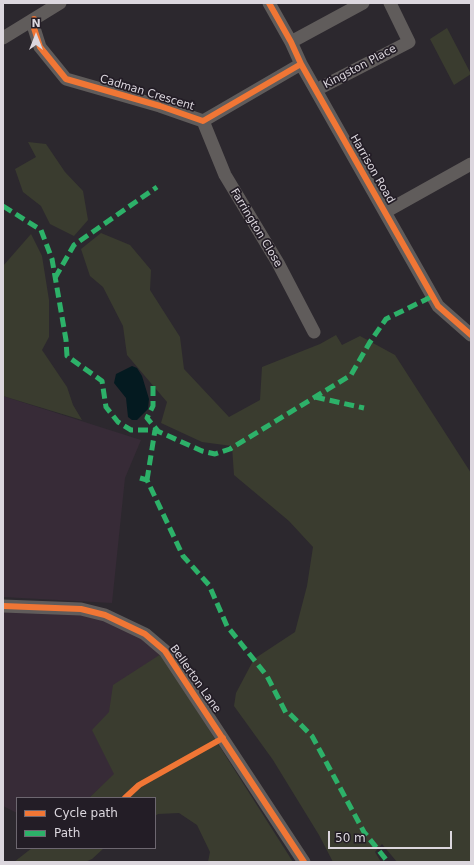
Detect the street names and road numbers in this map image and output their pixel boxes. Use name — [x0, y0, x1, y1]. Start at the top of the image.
street label: Kingston Place — [321, 42, 399, 92]
street label: Cadman Crescent — [98, 72, 196, 114]
street label: Harrison Road — [347, 132, 397, 206]
street label: Farrington Close — [227, 186, 285, 270]
street label: Bellerton Lane — [167, 643, 223, 715]

